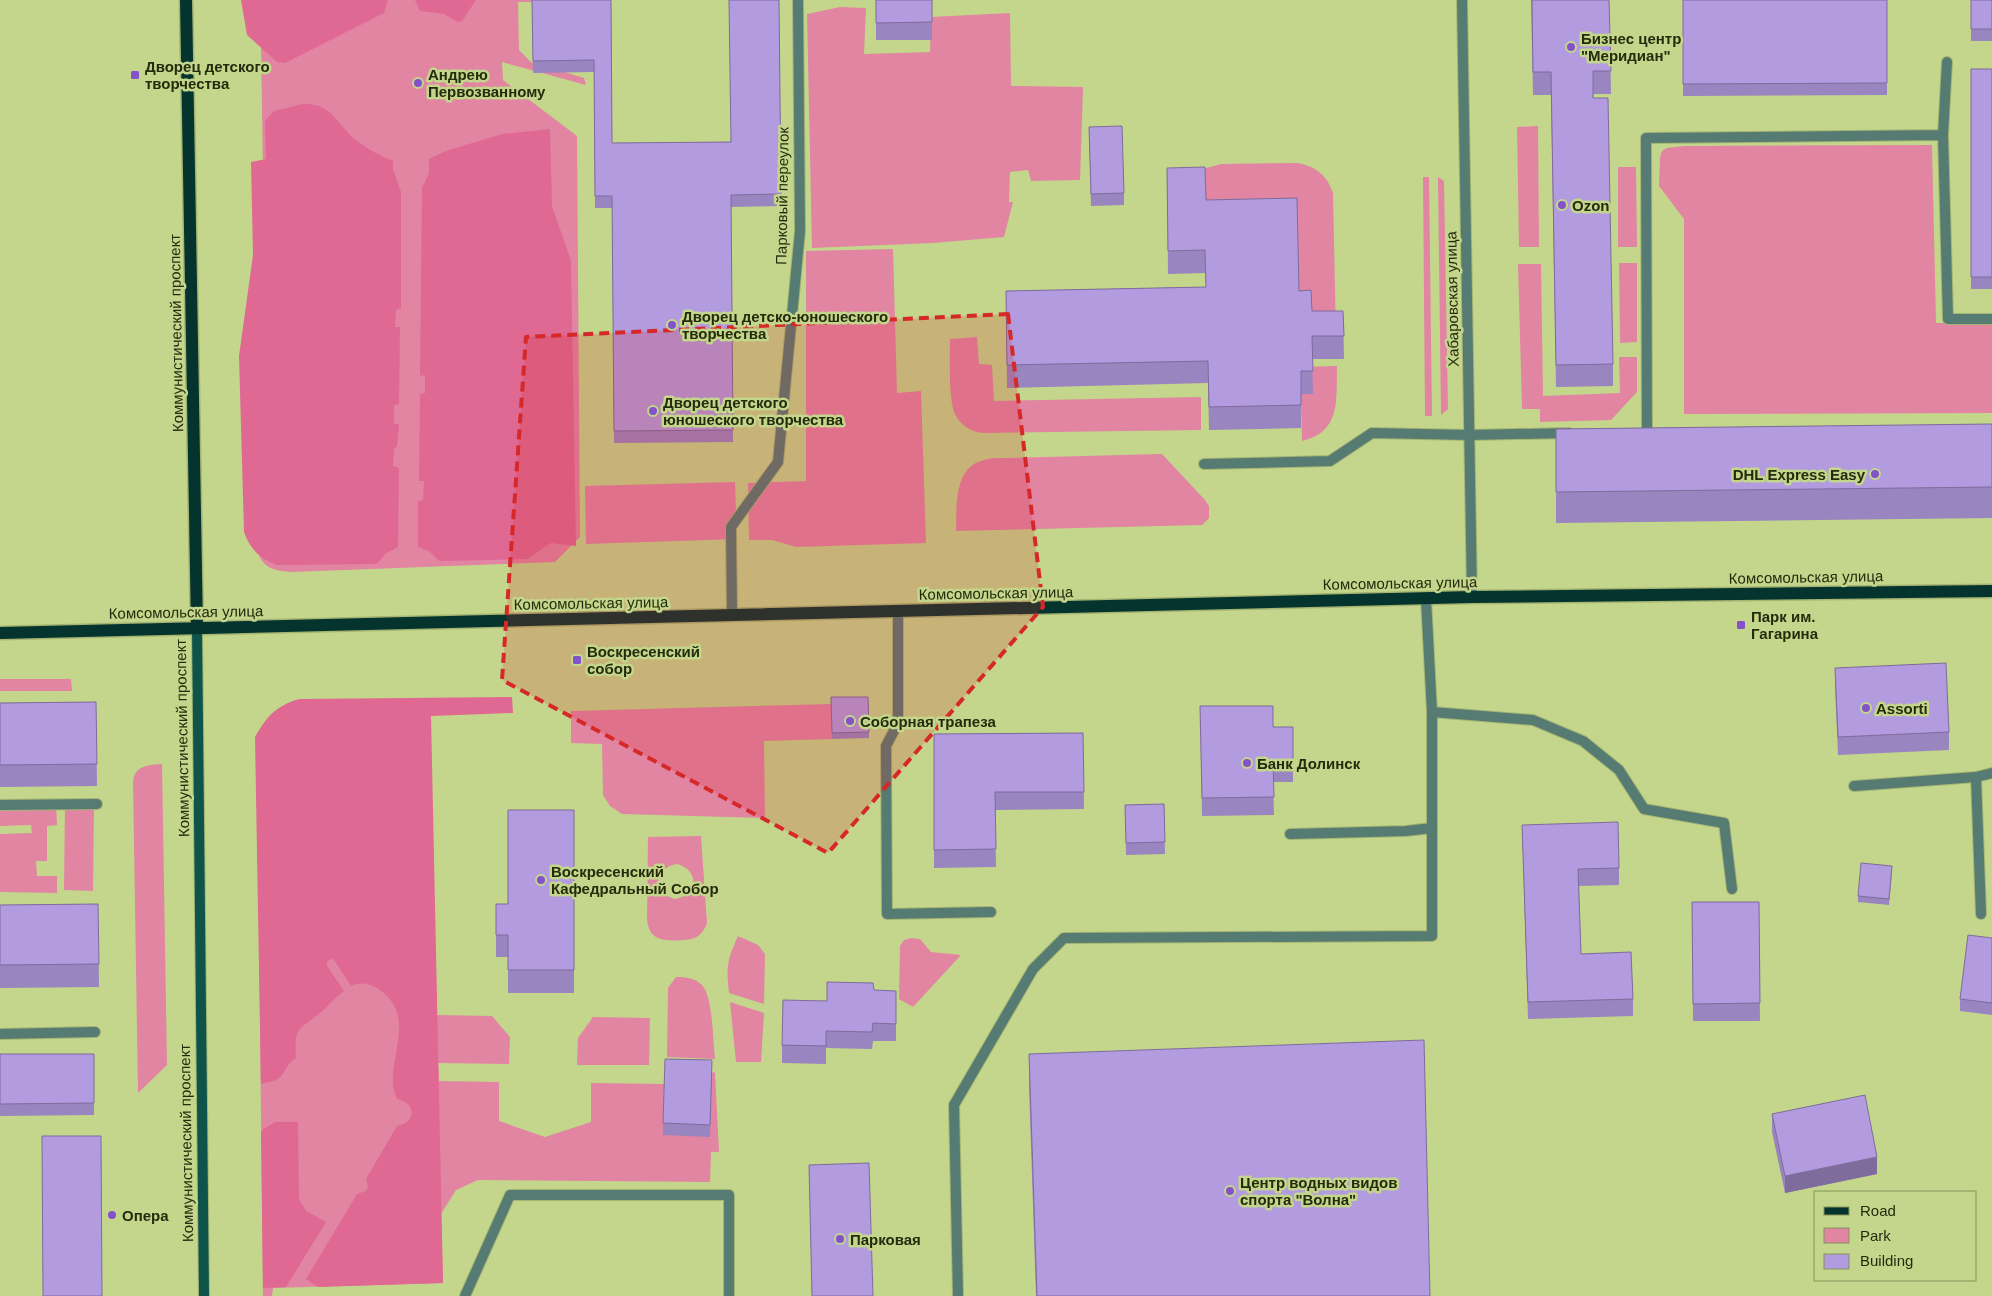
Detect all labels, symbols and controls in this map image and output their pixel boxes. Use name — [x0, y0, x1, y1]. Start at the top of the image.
place label: Бизнес центр "Меридиан" — [1581, 30, 1681, 64]
marker: Бизнес центр "Меридиан" — [1565, 41, 1577, 53]
place label: Дворец детского творчества — [145, 58, 270, 92]
place label: Андрею Первозванному — [428, 66, 546, 100]
marker: Дворец детского творчества — [129, 69, 141, 81]
marker: Андрею Первозванному — [412, 77, 424, 89]
street label: Парковый переулок — [772, 127, 792, 265]
place label: Ozon — [1572, 197, 1610, 214]
marker: Ozon — [1556, 199, 1568, 211]
street label: Хабаровская улица — [1442, 230, 1462, 367]
street label: Коммунистический проспект — [166, 234, 186, 432]
place label: Дворец детско-юношеского творчества — [682, 308, 888, 342]
marker: Дворец детско-юношеского творчества — [666, 319, 678, 331]
place label: Дворец детского юношеского творчества — [663, 394, 844, 428]
marker: Дворец детского юношеского творчества — [647, 405, 659, 417]
place label: DHL Express Easy — [1733, 466, 1866, 483]
marker: DHL Express Easy — [1869, 468, 1881, 480]
street label: Комсомольская улица — [1729, 567, 1884, 587]
street label: Комсомольская улица — [1323, 573, 1478, 593]
street label: Комсомольская улица — [919, 583, 1074, 603]
street label: Комсомольская улица — [514, 593, 669, 613]
street label: Комсомольская улица — [109, 602, 264, 622]
place label: Парк им. Гагарина — [1751, 608, 1819, 642]
marker: Парк им. Гагарина — [1735, 619, 1747, 631]
street label: Коммунистический проспект — [172, 639, 192, 837]
place label: Воскресенский собор — [587, 643, 700, 677]
marker: Воскресенский собор — [571, 654, 583, 666]
place label: Assorti — [1876, 700, 1928, 717]
marker: Assorti — [1860, 702, 1872, 714]
place label: Соборная трапеза — [860, 713, 996, 730]
marker: Соборная трапеза — [844, 715, 856, 727]
place label: Банк Долинск — [1257, 755, 1361, 772]
marker: Банк Долинск — [1241, 757, 1253, 769]
place label: Воскресенский Кафедральный Собор — [551, 863, 719, 897]
marker: Воскресенский Кафедральный Собор — [535, 874, 547, 886]
street label: Коммунистический проспект — [176, 1044, 196, 1242]
place label: Центр водных видов спорта "Волна" — [1240, 1174, 1397, 1208]
marker: Центр водных видов спорта "Волна" — [1224, 1185, 1236, 1197]
legend — [1814, 1191, 1977, 1281]
text: Road — [1860, 1202, 1896, 1219]
place label: Опера — [122, 1207, 169, 1224]
marker: Опера — [106, 1209, 118, 1221]
text: Park — [1860, 1227, 1891, 1244]
place label: Парковая — [850, 1231, 921, 1248]
marker: Парковая — [834, 1233, 846, 1245]
text: Building — [1860, 1252, 1913, 1269]

